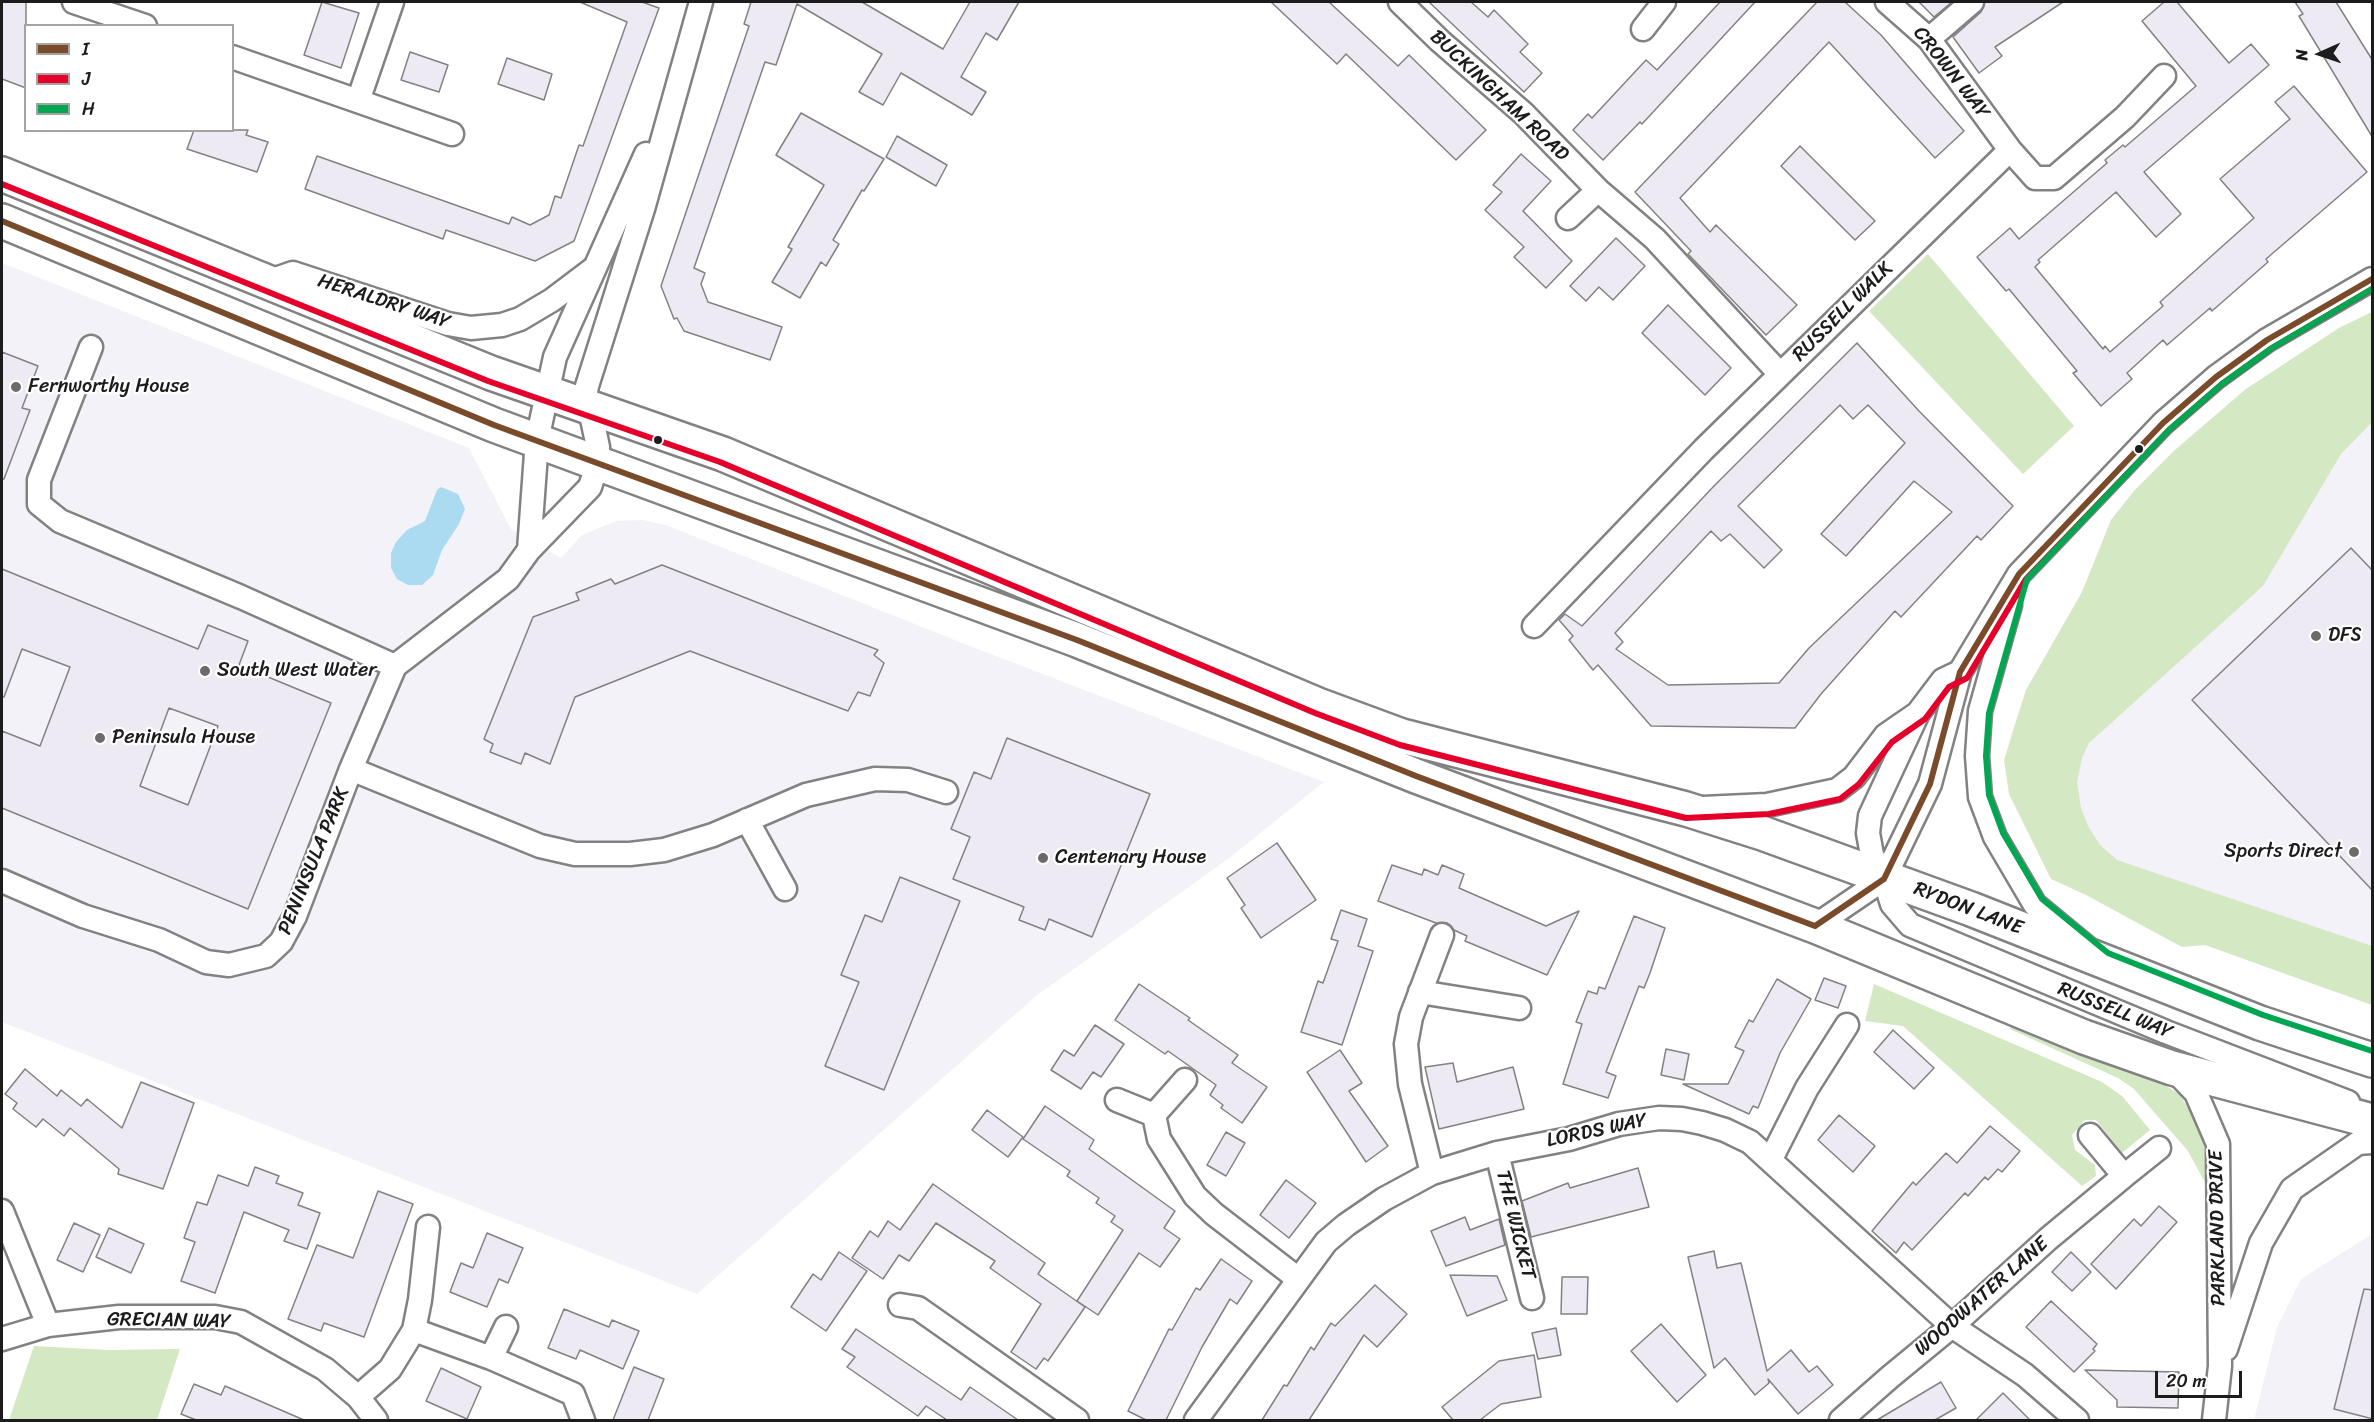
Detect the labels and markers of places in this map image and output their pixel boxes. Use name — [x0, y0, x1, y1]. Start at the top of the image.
place label: Fernworthy House — [28, 375, 189, 399]
marker: Fernworthy House — [9, 380, 23, 394]
unlabelled marker — [652, 434, 664, 446]
unlabelled marker — [2133, 443, 2145, 455]
place label: DFS — [2328, 624, 2362, 648]
marker: DFS — [2309, 629, 2323, 643]
place label: South West Water — [217, 659, 376, 683]
marker: South West Water — [198, 664, 212, 678]
place label: Peninsula House — [112, 726, 255, 750]
marker: Peninsula House — [93, 731, 107, 745]
place label: Sports Direct — [2224, 840, 2342, 864]
marker: Sports Direct — [2347, 845, 2361, 859]
place label: Centenary House — [1055, 846, 1206, 870]
marker: Centenary House — [1036, 851, 1050, 865]

